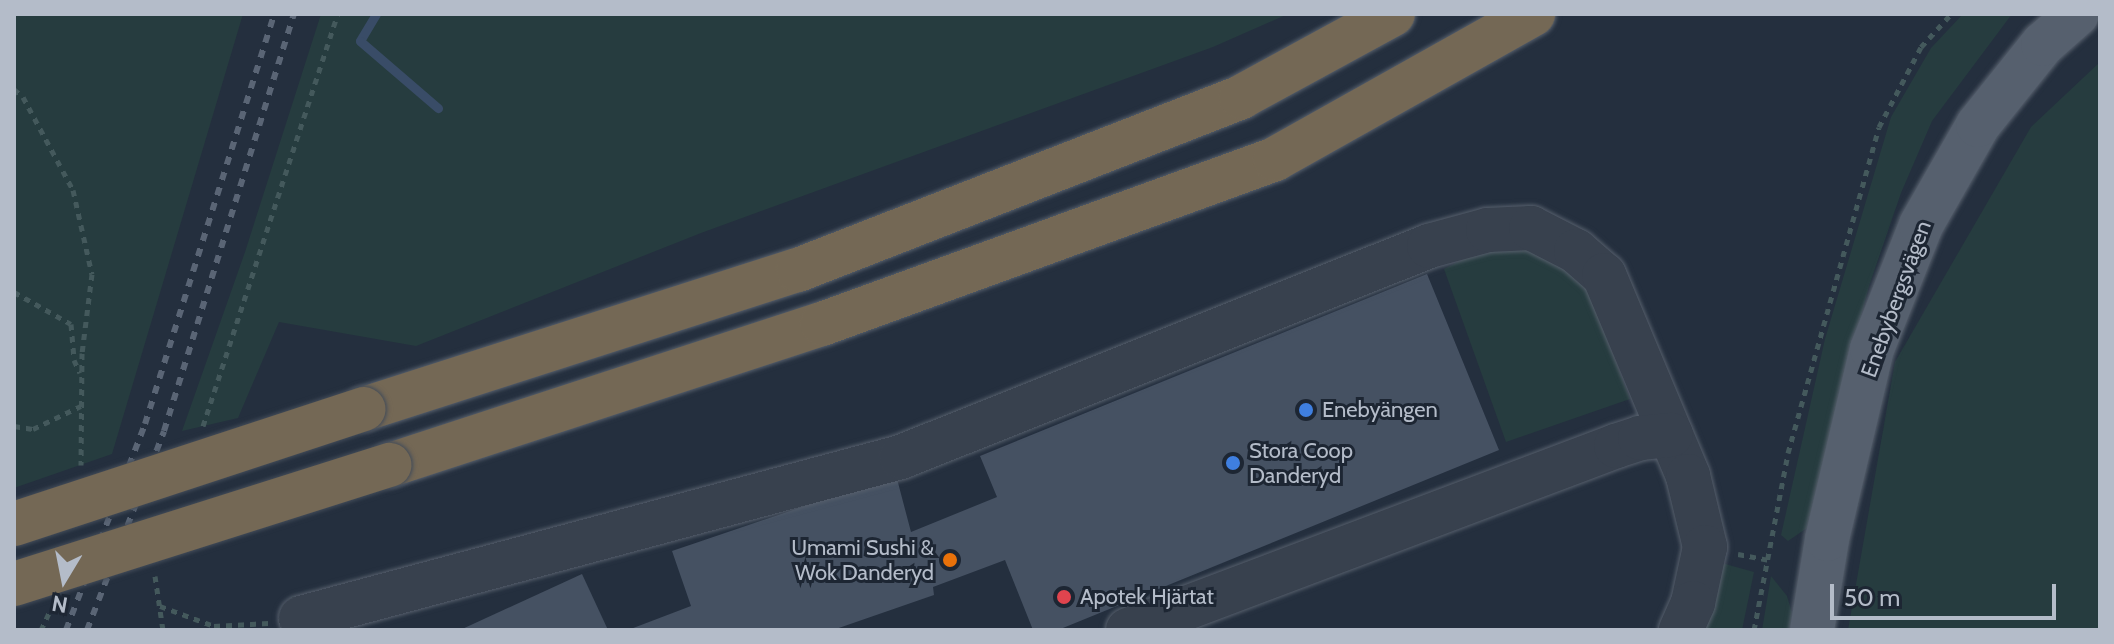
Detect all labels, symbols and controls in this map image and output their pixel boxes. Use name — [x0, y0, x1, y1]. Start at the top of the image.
street label: Enebybergsvägen — [1855, 217, 1937, 381]
place label: Enebyängen — [1322, 397, 1438, 423]
marker: Enebyängen — [1297, 401, 1315, 419]
place label: Stora Coop Danderyd — [1249, 437, 1353, 488]
marker: Stora Coop Danderyd — [1224, 454, 1242, 472]
place label: Umami Sushi & Wok Danderyd — [791, 534, 934, 586]
north arrow — [24, 540, 104, 620]
marker: Umami Sushi & Wok Danderyd — [941, 551, 959, 569]
scale bar — [1834, 568, 2060, 618]
text: 50 m — [1844, 583, 1900, 612]
place label: Apotek Hjärtat — [1080, 584, 1214, 610]
marker: Apotek Hjärtat — [1055, 588, 1073, 606]
text: N — [50, 589, 70, 619]

